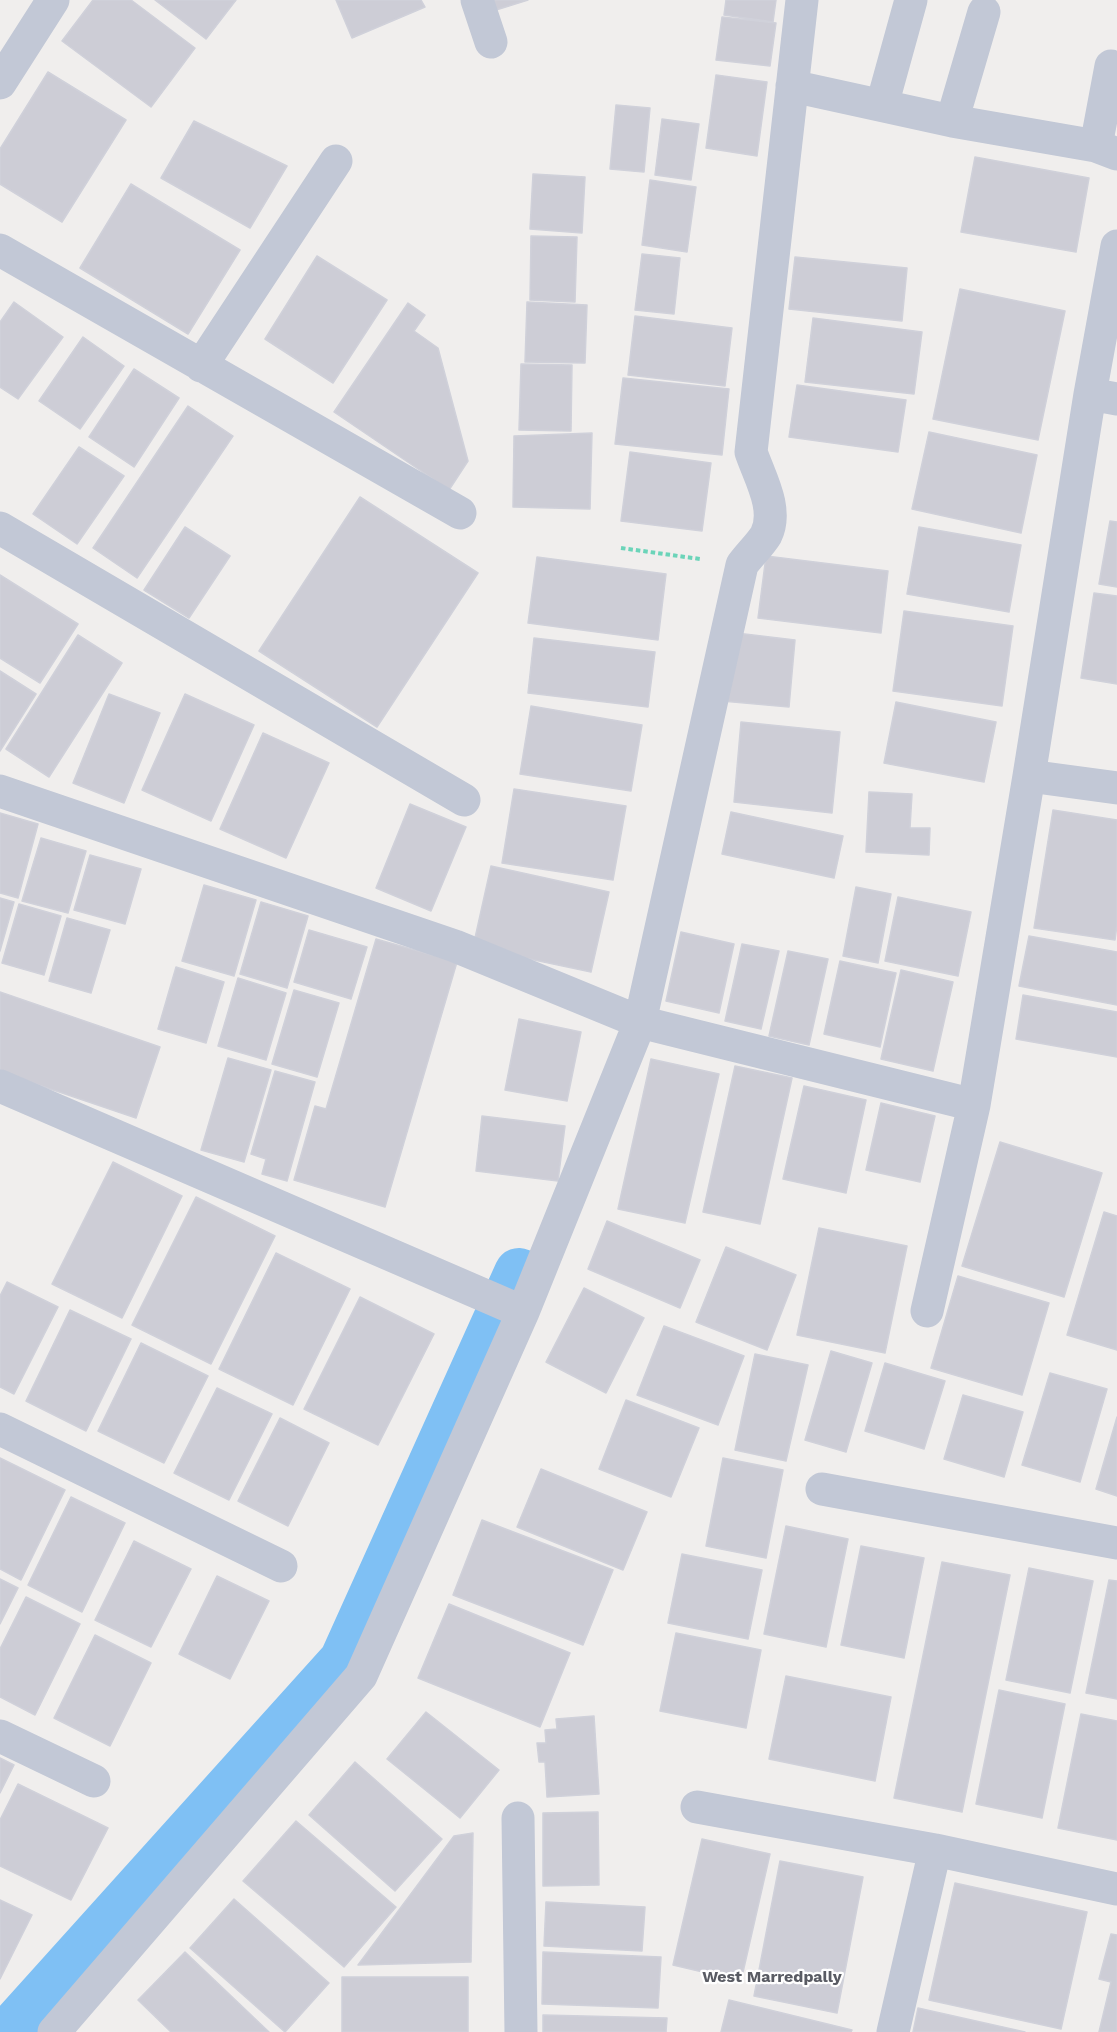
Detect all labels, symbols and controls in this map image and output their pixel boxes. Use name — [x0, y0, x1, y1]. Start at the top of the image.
district label: West Marredpally — [702, 1967, 842, 1987]

